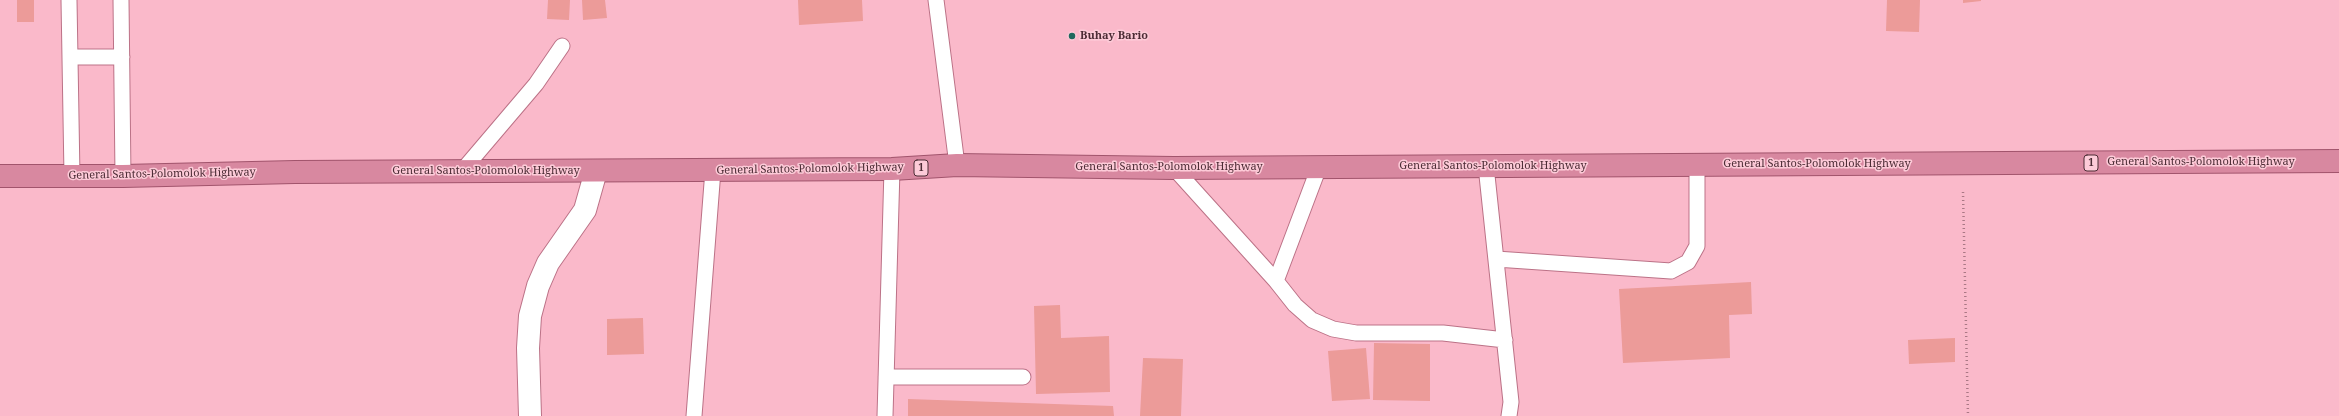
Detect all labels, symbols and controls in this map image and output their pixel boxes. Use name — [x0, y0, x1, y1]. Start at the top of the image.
place label: Buhay Bario — [1080, 29, 1148, 43]
marker: Buhay Bario — [1067, 31, 1077, 41]
road number: 1 — [2084, 155, 2098, 171]
street label: General Santos-Polomolok Highway — [2107, 155, 2295, 169]
street label: General Santos-Polomolok Highway — [1723, 157, 1911, 171]
street label: General Santos-Polomolok Highway — [1399, 159, 1587, 173]
road number: 1 — [914, 160, 928, 176]
street label: General Santos-Polomolok Highway — [1075, 160, 1263, 174]
street label: General Santos-Polomolok Highway — [716, 161, 904, 177]
street label: General Santos-Polomolok Highway — [392, 164, 580, 178]
street label: General Santos-Polomolok Highway — [68, 166, 256, 182]

